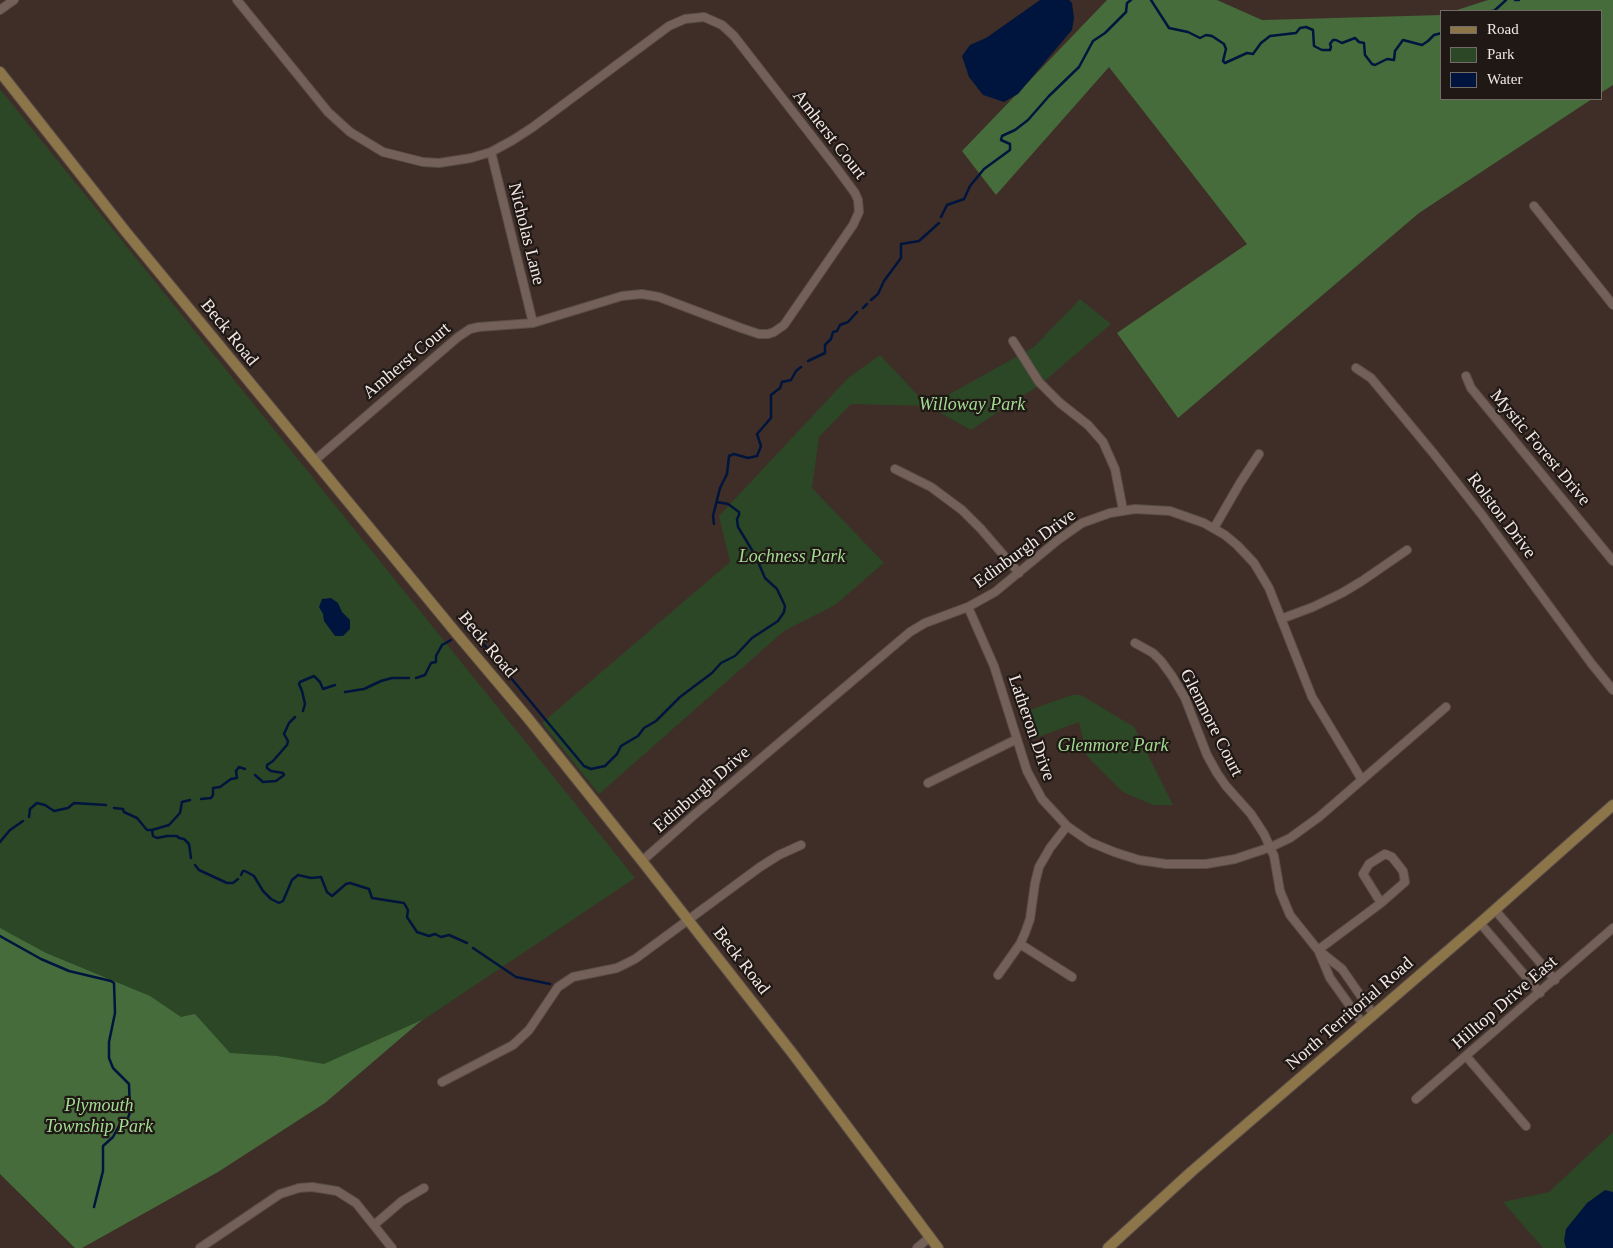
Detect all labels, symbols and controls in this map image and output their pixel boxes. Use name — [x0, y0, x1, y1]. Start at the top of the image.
legend — [1440, 10, 1603, 100]
text: Road — [1487, 21, 1519, 37]
text: Park — [1487, 46, 1515, 62]
text: Water — [1487, 71, 1522, 87]
street label: Amherst Court — [787, 86, 871, 184]
street label: Nicholas Lane — [503, 181, 549, 287]
street label: Beck Road — [196, 295, 262, 371]
street label: Amherst Court — [359, 318, 455, 404]
street label: Mystic Forest Drive — [1485, 386, 1595, 510]
park label: Willoway Park — [919, 394, 1025, 416]
street label: Rolston Drive — [1462, 469, 1540, 563]
street label: Edinburgh Drive — [970, 505, 1080, 593]
park label: Lochness Park — [739, 546, 845, 568]
street label: Beck Road — [453, 608, 521, 682]
street label: Glenmore Court — [1175, 666, 1247, 780]
street label: Latheron Drive — [1003, 672, 1059, 784]
park label: Glenmore Park — [1058, 735, 1168, 757]
street label: Edinburgh Drive — [649, 742, 755, 838]
street label: Beck Road — [708, 923, 774, 999]
street label: Hilltop Drive East — [1448, 952, 1562, 1054]
street label: North Territorial Road — [1282, 953, 1418, 1075]
park label: Plymouth Township Park — [45, 1095, 153, 1138]

